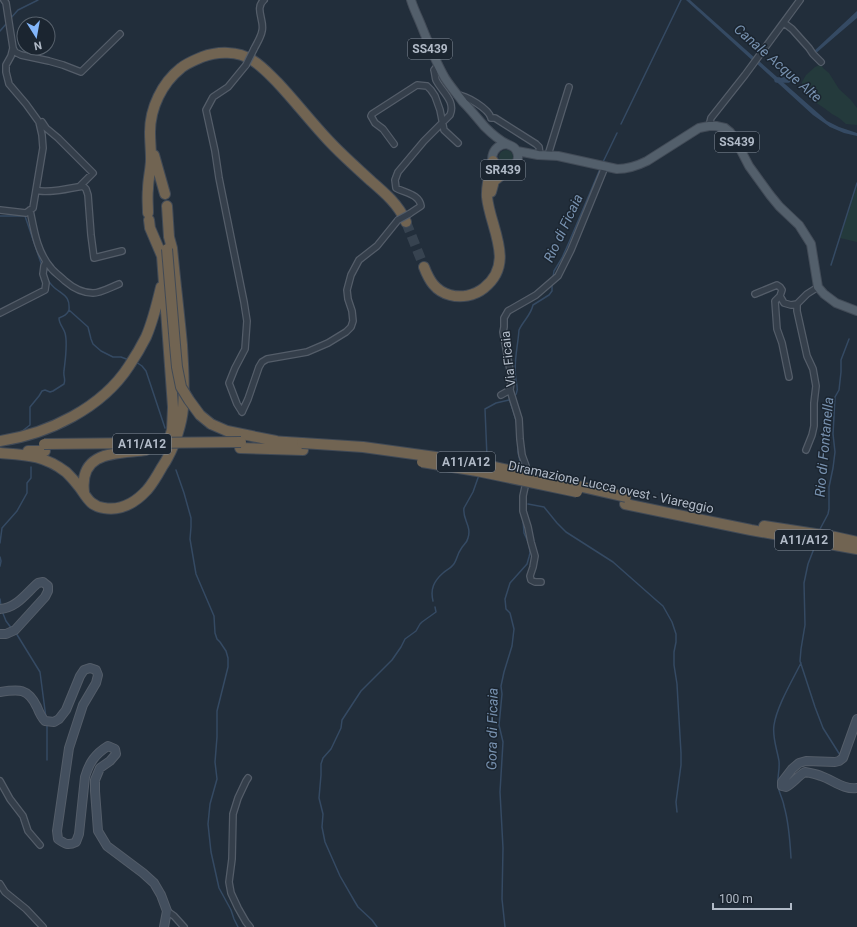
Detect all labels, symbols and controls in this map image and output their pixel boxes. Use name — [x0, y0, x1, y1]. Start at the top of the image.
north arrow — [16, 16, 56, 56]
water label: Canale Acque Alte — [731, 21, 825, 105]
text: N — [33, 38, 43, 52]
road number: SS439 — [408, 39, 452, 59]
road number: SS439 — [715, 132, 759, 152]
road number: SR439 — [481, 160, 525, 180]
water label: Rio di Ficaia — [540, 191, 586, 265]
street label: Via Ficaia — [498, 330, 518, 388]
water label: Rio di Fontanella — [812, 396, 836, 498]
road number: A11/A12 — [113, 434, 171, 454]
road number: A11/A12 — [437, 452, 495, 472]
street label: Diramazione Lucca ovest - Viareggio — [507, 458, 715, 516]
road number: A11/A12 — [775, 530, 833, 550]
water label: Gora di Ficaia — [483, 688, 501, 770]
scale bar — [713, 885, 791, 911]
text: 100 m — [719, 892, 753, 906]

